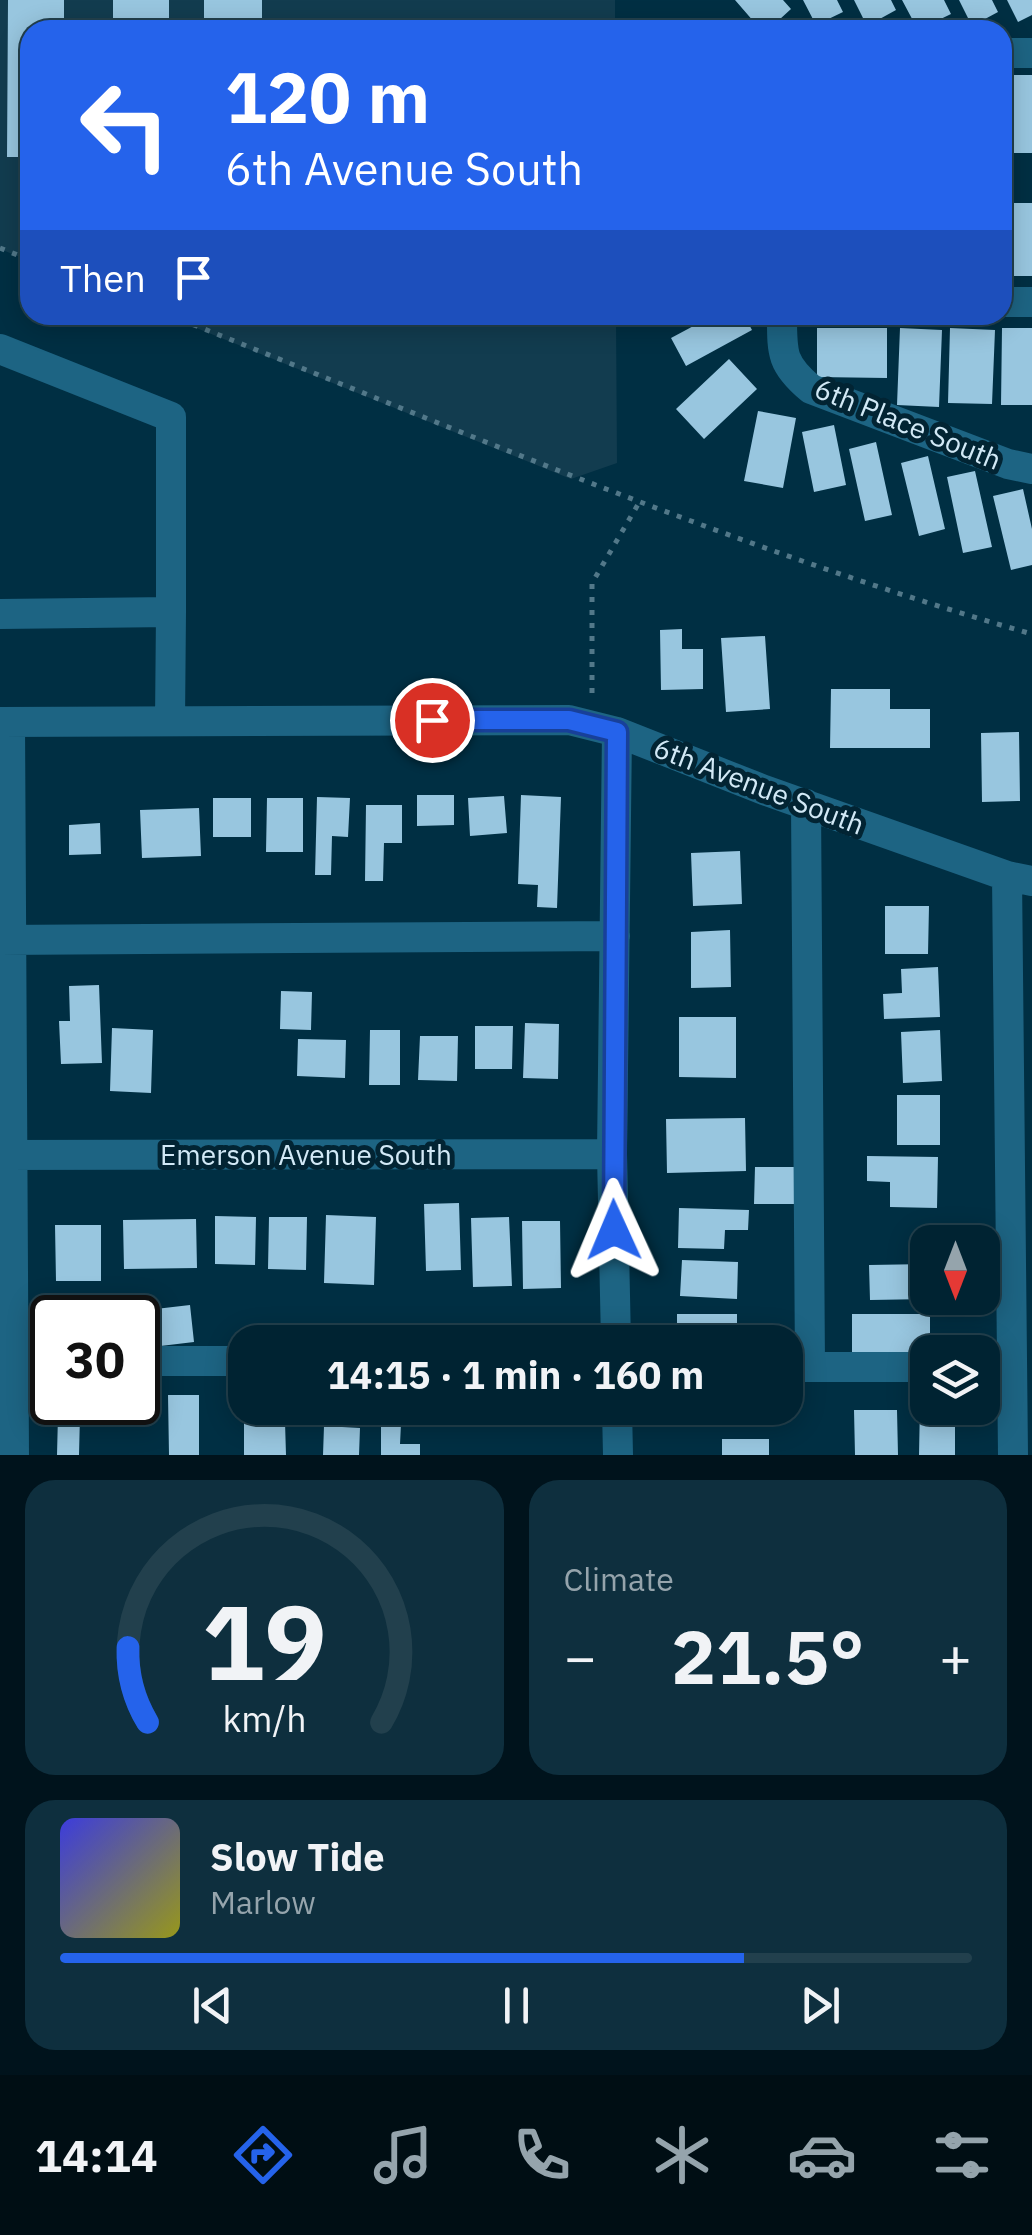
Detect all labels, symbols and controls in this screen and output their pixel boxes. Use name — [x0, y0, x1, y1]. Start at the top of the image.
text: 120 m — [225, 51, 430, 142]
icon: left — [60, 60, 190, 190]
text: 6th Avenue South — [225, 139, 583, 197]
icon: arrive — [166, 250, 221, 305]
text: Then — [60, 253, 146, 302]
street label: 6th Place South — [809, 369, 1007, 478]
pin — [390, 678, 475, 763]
icon: arrive — [405, 693, 460, 748]
street label: 6th Avenue South — [649, 728, 870, 843]
street label: Emerson Avenue South — [160, 1136, 452, 1173]
position arrow — [562, 1178, 666, 1282]
north arrow — [910, 1225, 1000, 1315]
map controls — [910, 1225, 1000, 1425]
speed limit sign: 30 — [30, 1295, 160, 1425]
button: layers — [910, 1335, 1000, 1425]
text: 14:15 · 1 min · 160 m — [327, 1350, 704, 1399]
text: Climate — [564, 1558, 674, 1600]
text: 19 — [202, 1573, 327, 1709]
text: 21.5° — [671, 1607, 865, 1705]
text: − — [564, 1621, 597, 1692]
text: + — [939, 1621, 972, 1692]
text: km/h — [222, 1695, 306, 1742]
text: Slow Tide — [210, 1832, 385, 1881]
text: Marlow — [210, 1881, 316, 1923]
icon: previous — [185, 1978, 240, 2033]
icon: pause — [489, 1978, 544, 2033]
icon: next — [793, 1978, 848, 2033]
icon: directions — [228, 2120, 298, 2190]
icon: music — [368, 2120, 438, 2190]
icon: phone — [507, 2120, 577, 2190]
icon: climate — [647, 2120, 717, 2190]
icon: car — [787, 2120, 857, 2190]
icon: filters — [927, 2120, 997, 2190]
text: 14:14 — [35, 2126, 158, 2184]

